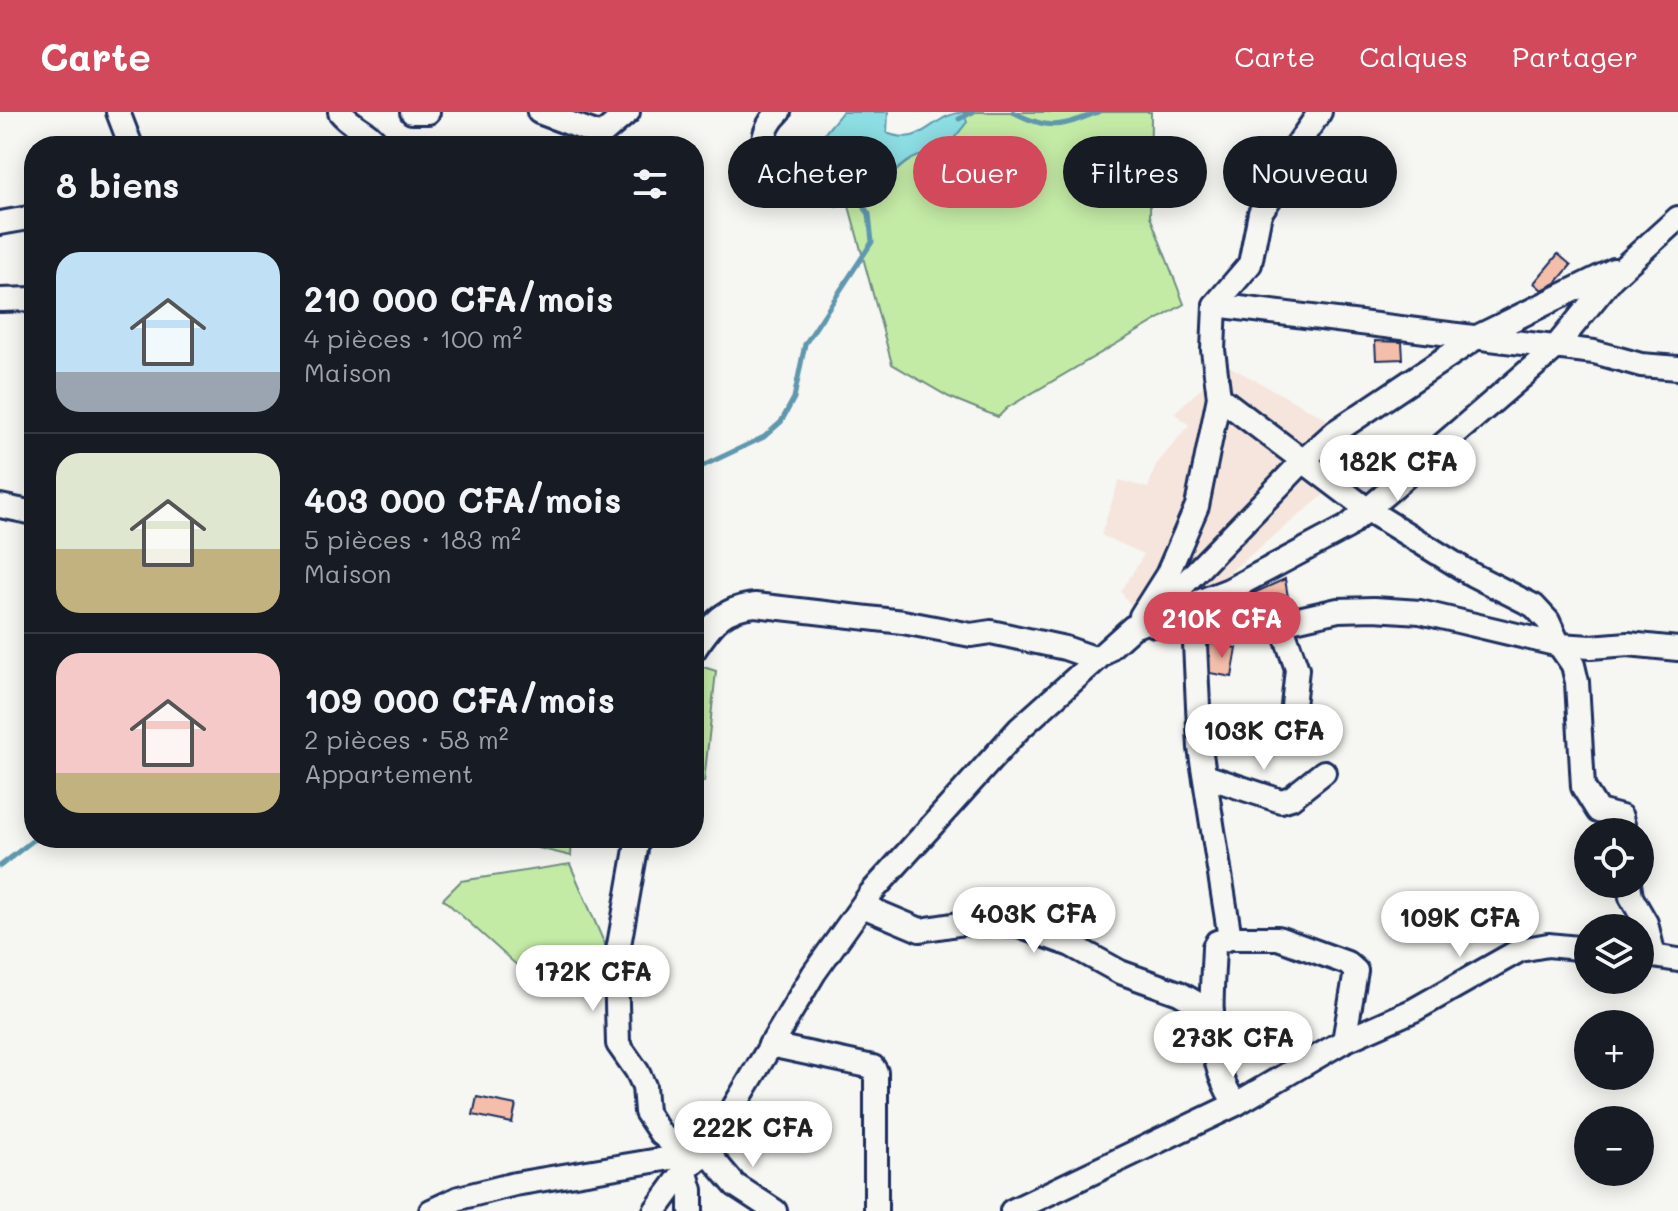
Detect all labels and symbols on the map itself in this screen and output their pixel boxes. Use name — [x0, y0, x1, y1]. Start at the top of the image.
pin: 182K CFA — [1315, 435, 1481, 503]
pin: 210K CFA — [1139, 592, 1305, 660]
pin: 103K CFA — [1181, 704, 1347, 772]
pin: 403K CFA — [951, 887, 1117, 955]
pin: 109K CFA — [1377, 891, 1543, 959]
pin: 172K CFA — [510, 945, 676, 1013]
pin: 273K CFA — [1150, 1011, 1316, 1079]
pin: 222K CFA — [670, 1101, 836, 1169]

